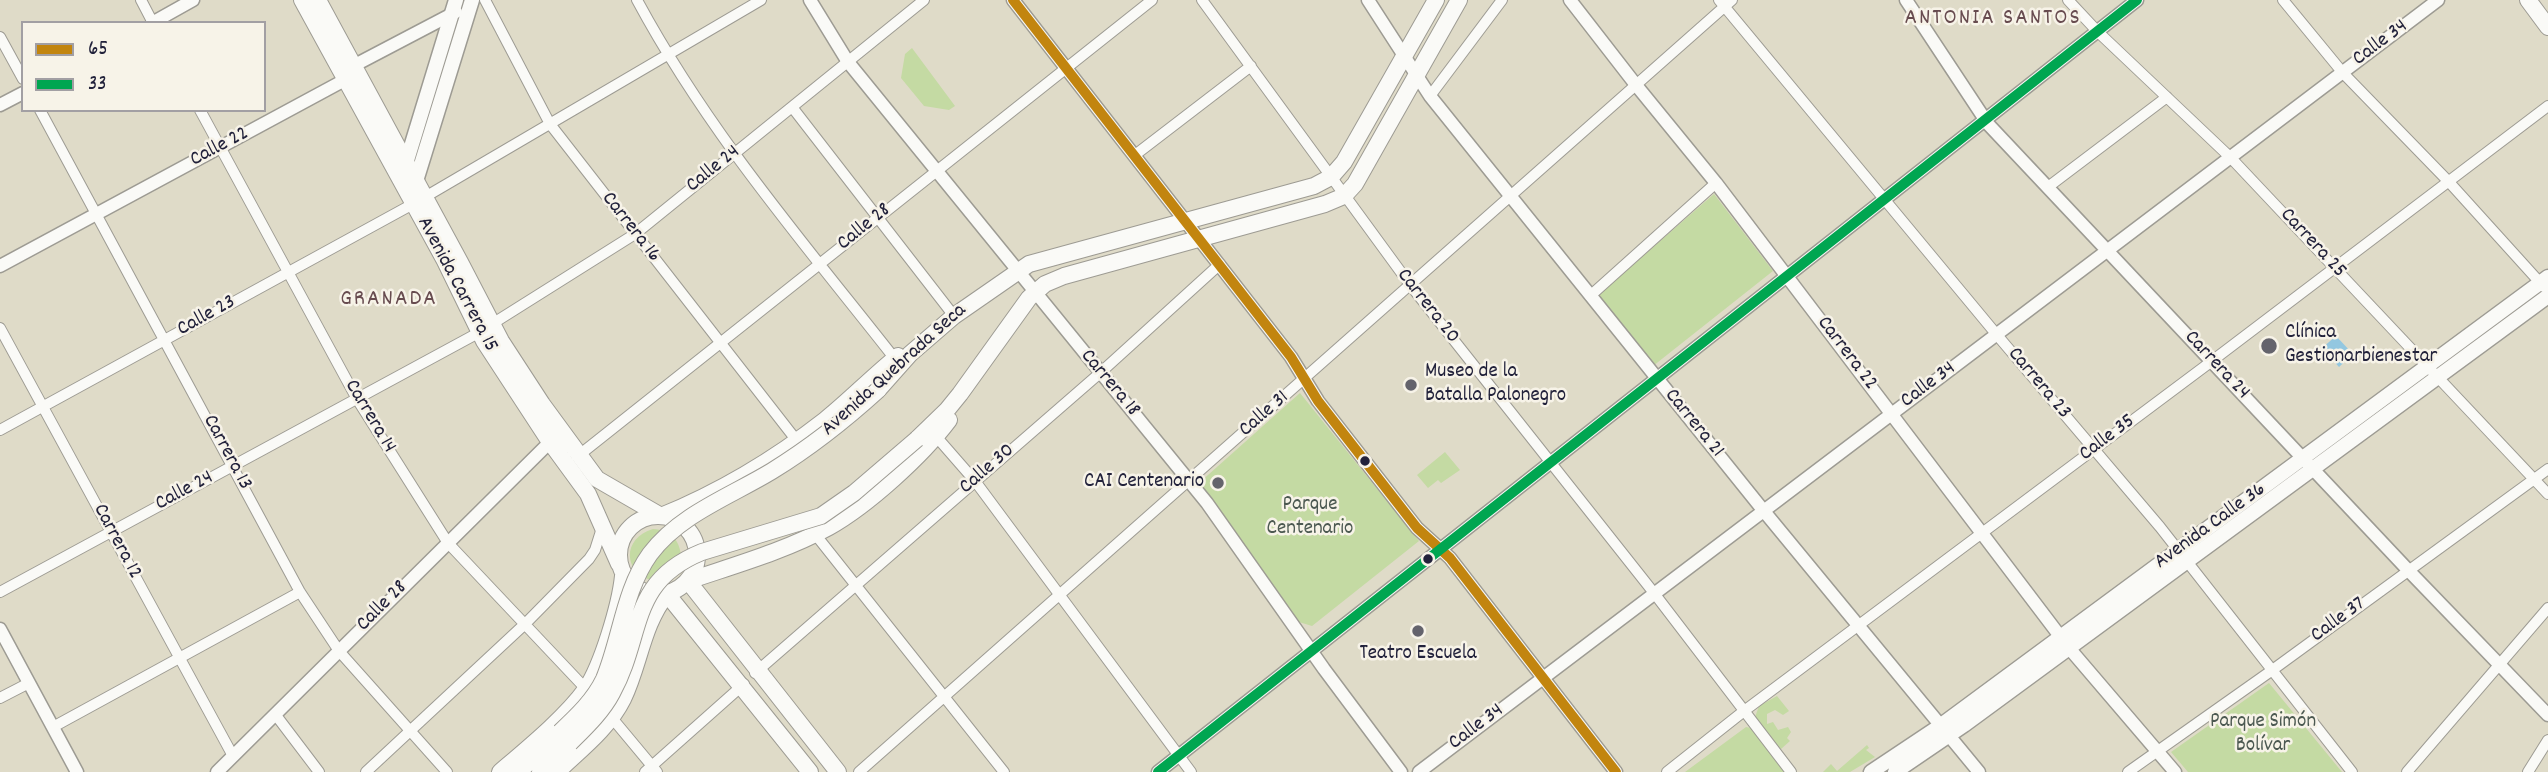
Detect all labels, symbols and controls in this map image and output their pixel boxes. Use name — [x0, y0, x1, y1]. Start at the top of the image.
district label: ANTONIA SANTOS — [1906, 6, 2080, 34]
street label: Calle 34 — [2349, 15, 2413, 73]
legend — [21, 21, 266, 112]
text: 65 — [88, 35, 108, 65]
text: 33 — [88, 70, 107, 100]
street label: Calle 22 — [186, 122, 254, 174]
street label: Calle 24 — [682, 141, 746, 199]
street label: Carrera 16 — [595, 188, 665, 268]
street label: Calle 28 — [833, 199, 897, 257]
street label: Carrera 25 — [2273, 204, 2351, 284]
street label: Avenida Carrera 15 — [410, 213, 502, 357]
street label: Carrera 20 — [1390, 265, 1464, 349]
district label: GRANADA — [341, 287, 437, 315]
street label: Calle 23 — [173, 291, 241, 343]
street label: Avenida Quebrada Seca — [817, 299, 973, 443]
street label: Carrera 22 — [1810, 312, 1882, 396]
place label: Clínica Gestionarbienestar — [2285, 321, 2437, 371]
street label: Carrera 24 — [2178, 326, 2254, 406]
marker: Clínica Gestionarbienestar — [2259, 336, 2279, 356]
street label: Carrera 23 — [2001, 343, 2075, 425]
street label: Carrera 18 — [1073, 345, 1145, 423]
street label: Calle 34 — [1897, 357, 1961, 415]
place label: Museo de la Batalla Palonegro — [1425, 360, 1566, 410]
street label: Carrera 14 — [337, 376, 401, 458]
marker: Museo de la Batalla Palonegro — [1403, 377, 1419, 393]
street label: Carrera 21 — [1658, 384, 1728, 464]
street label: Calle 31 — [1235, 386, 1295, 444]
street label: Calle 35 — [2075, 410, 2141, 468]
street label: Carrera 13 — [196, 411, 256, 495]
street label: Calle 30 — [955, 439, 1021, 501]
unlabelled marker — [1358, 454, 1372, 468]
street label: Calle 24 — [152, 466, 218, 518]
place label: CAI Centenario — [1084, 470, 1204, 496]
marker: CAI Centenario — [1210, 475, 1226, 491]
street label: Avenida Calle 36 — [2150, 478, 2272, 576]
park label: Parque Centenario — [1267, 493, 1353, 543]
street label: Carrera 12 — [86, 500, 146, 584]
unlabelled marker — [1421, 552, 1435, 566]
street label: Calle 28 — [352, 576, 414, 638]
street label: Calle 37 — [2307, 593, 2371, 649]
marker: Teatro Escuela — [1410, 623, 1426, 639]
place label: Teatro Escuela — [1359, 642, 1477, 668]
street label: Calle 34 — [1445, 699, 1509, 757]
park label: Parque Simón Bolívar — [2210, 710, 2316, 760]

